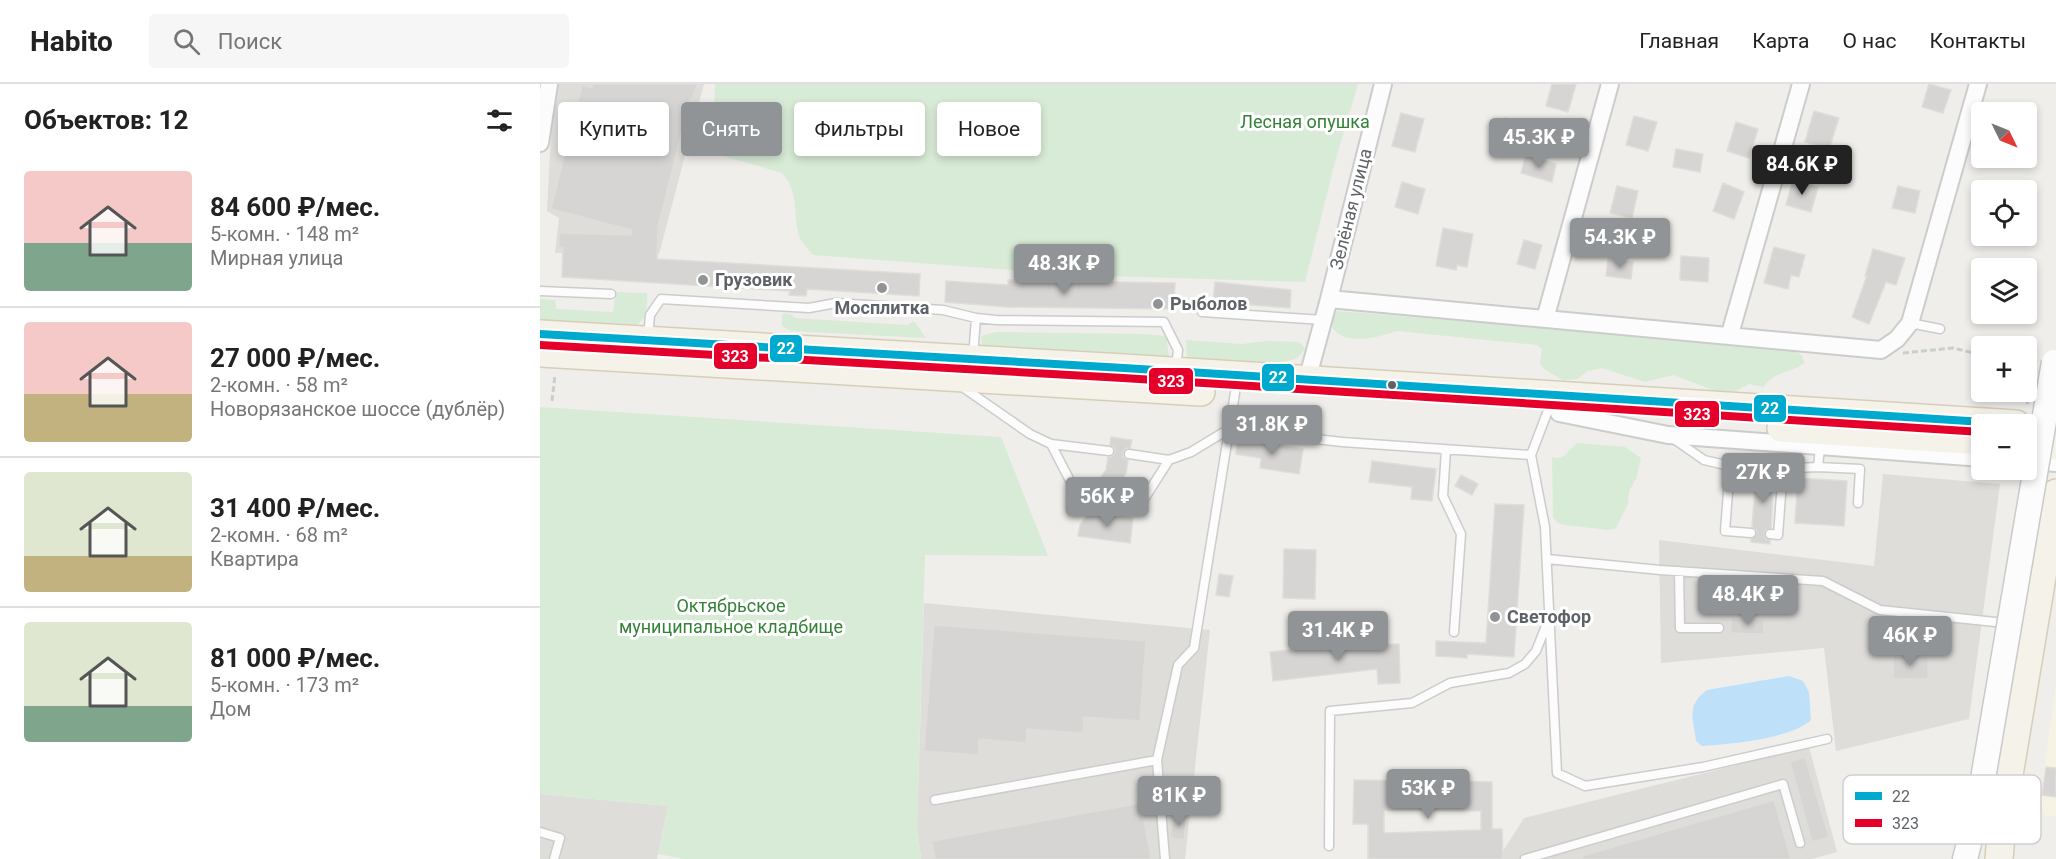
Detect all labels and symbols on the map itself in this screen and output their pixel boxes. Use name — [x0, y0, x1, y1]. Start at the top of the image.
north arrow — [1971, 102, 2037, 168]
park label: Лесная опушка — [1240, 111, 1370, 132]
pin: 45.3K ₽ — [1484, 118, 1594, 169]
pin: 84.6K ₽ — [1747, 145, 1857, 196]
street label: Зелёная улица — [1325, 146, 1376, 272]
pin: 54.3K ₽ — [1565, 218, 1675, 269]
pin: 48.3K ₽ — [1009, 244, 1119, 295]
place label: Грузовик — [715, 269, 793, 290]
marker: Грузовик — [696, 273, 710, 287]
marker: Мосплитка — [875, 281, 889, 295]
place label: Рыболов — [1170, 293, 1247, 314]
place label: Мосплитка — [835, 297, 930, 318]
marker: Рыболов — [1151, 297, 1165, 311]
line badge: 22 — [769, 334, 803, 363]
text: 22 — [777, 339, 795, 358]
line badge: 323 — [713, 342, 758, 370]
text: 323 — [721, 347, 749, 366]
line badge: 22 — [1261, 363, 1295, 392]
line badge: 323 — [1148, 367, 1194, 395]
text: 22 — [1269, 368, 1287, 387]
text: 323 — [1157, 372, 1185, 391]
unlabelled marker — [1386, 379, 1398, 391]
line badge: 22 — [1753, 394, 1787, 423]
text: 22 — [1761, 399, 1779, 418]
line badge: 323 — [1674, 400, 1720, 428]
pin: 31.8K ₽ — [1217, 405, 1327, 456]
text: 323 — [1683, 405, 1711, 424]
pin: 27K ₽ — [1721, 453, 1805, 504]
pin: 56K ₽ — [1065, 477, 1149, 528]
pin: 48.4K ₽ — [1693, 575, 1803, 626]
park label: Октябрьское муниципальное кладбище — [619, 595, 843, 637]
place label: Светофор — [1507, 606, 1591, 627]
marker: Светофор — [1488, 610, 1502, 624]
pin: 31.4K ₽ — [1283, 611, 1393, 662]
pin: 46K ₽ — [1868, 616, 1952, 667]
pin: 53K ₽ — [1386, 769, 1470, 820]
legend — [1843, 775, 2041, 844]
pin: 81K ₽ — [1137, 776, 1221, 827]
text: 22 — [1892, 787, 1910, 806]
text: 323 — [1892, 814, 1919, 833]

